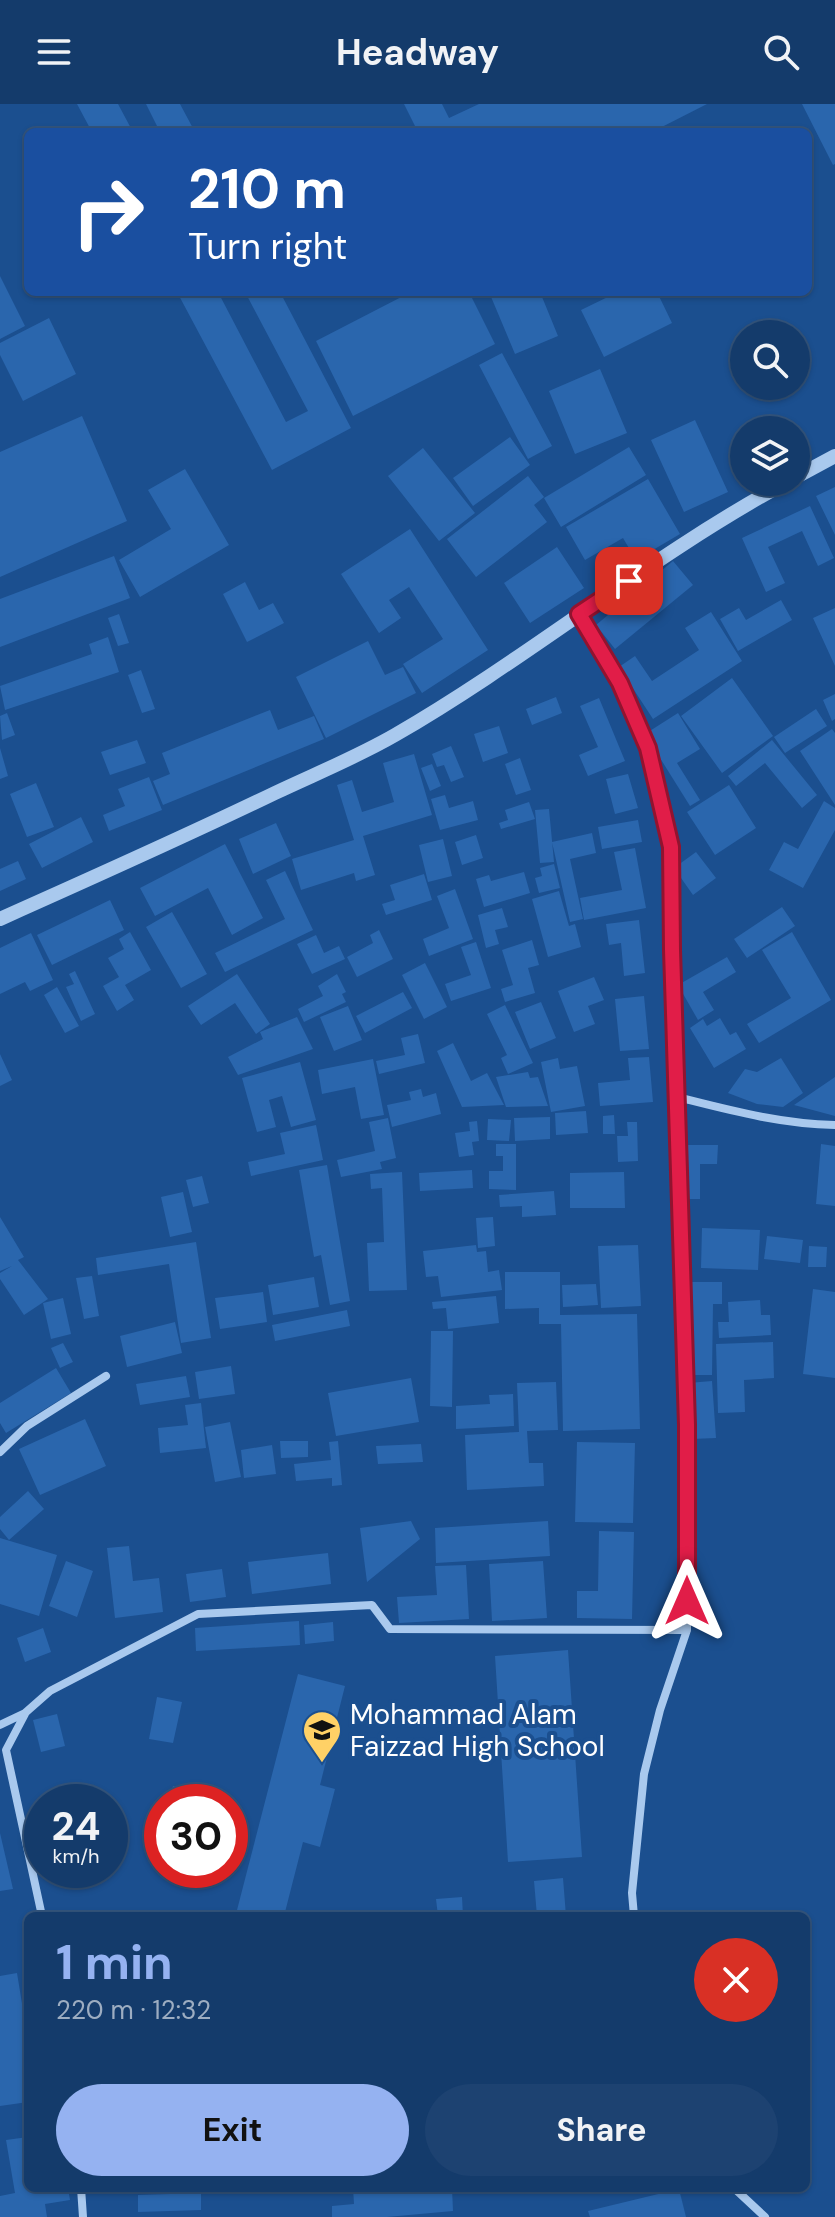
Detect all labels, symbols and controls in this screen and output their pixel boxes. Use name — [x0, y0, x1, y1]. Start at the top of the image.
text: Headway — [336, 29, 499, 76]
icon: menu — [32, 30, 76, 74]
icon: search — [759, 30, 803, 74]
text: 210 m — [188, 152, 346, 225]
icon: right — [56, 160, 160, 264]
text: Turn right — [188, 223, 347, 270]
map controls — [730, 320, 810, 496]
button: search — [730, 320, 810, 400]
button: layers — [730, 416, 810, 496]
pin — [595, 547, 663, 615]
icon: arrive — [607, 559, 651, 603]
position arrow — [645, 1559, 729, 1643]
place label: Mohammad Alam Faizzad High School — [350, 1696, 605, 1765]
school or university icon: Mohammad Alam Faizzad High School — [301, 1709, 343, 1764]
speed limit sign: 30 — [144, 1784, 248, 1888]
text: 24 — [52, 1800, 100, 1852]
text: km/h — [52, 1843, 100, 1869]
text: 1 min — [56, 1931, 173, 1994]
button: close — [694, 1938, 778, 2022]
text: 220 m · 12:32 — [56, 1993, 211, 2027]
button: Exit — [56, 2084, 409, 2176]
button: Share — [425, 2084, 778, 2176]

